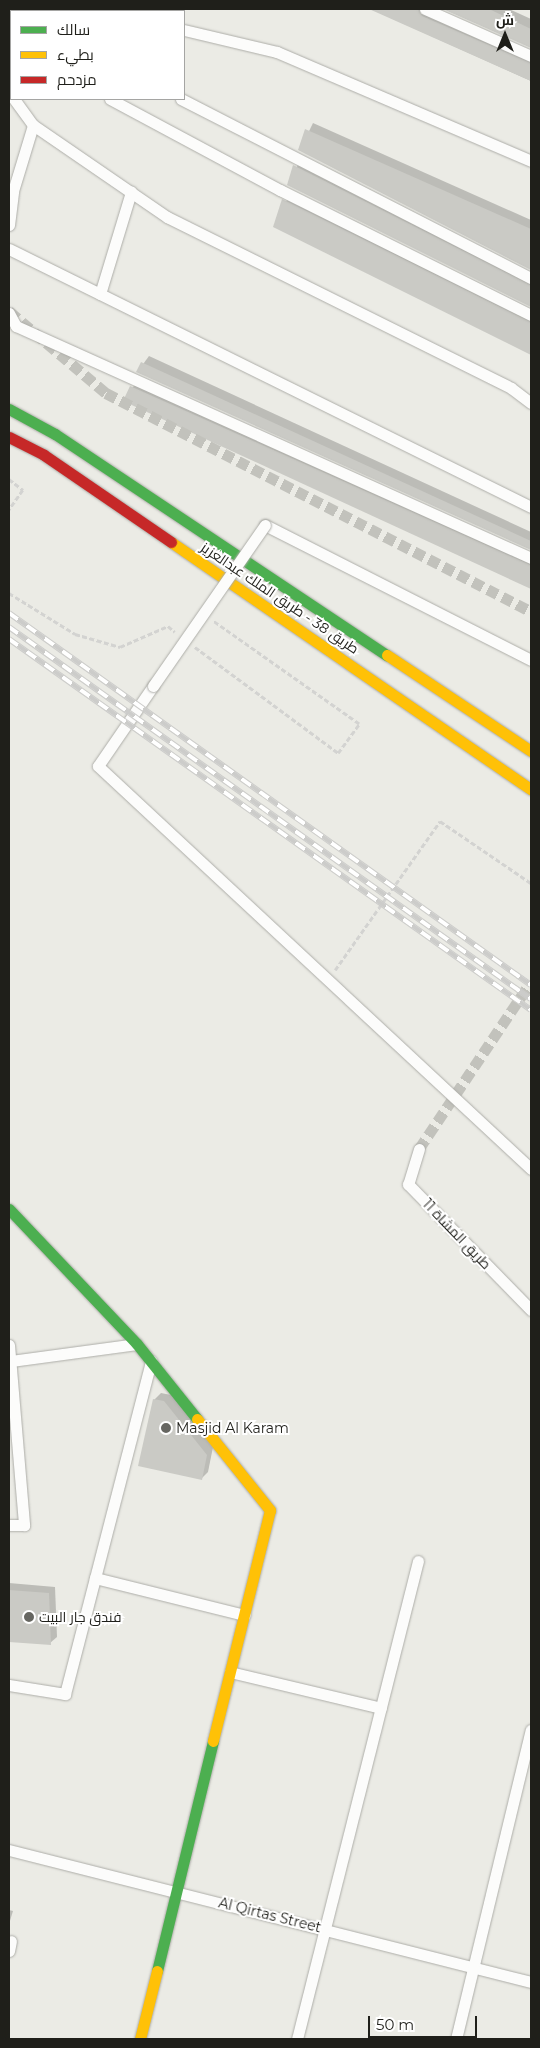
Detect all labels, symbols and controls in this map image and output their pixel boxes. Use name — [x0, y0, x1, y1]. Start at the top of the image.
legend — [10, 10, 185, 100]
north arrow — [480, 10, 530, 60]
text: ش — [496, 11, 514, 29]
text: سالك — [57, 20, 90, 39]
text: بطيء — [57, 45, 94, 64]
text: مزدحم — [57, 70, 97, 89]
street label: طريق 38 - طريق الملك عبدالعزيز — [198, 539, 362, 657]
street label: طريق المشاة 11 — [419, 1195, 495, 1273]
place label: Masjid Al Karam — [176, 1420, 289, 1436]
marker: Masjid Al Karam — [160, 1422, 172, 1434]
place label: فندق جار البيت — [39, 1609, 121, 1625]
marker: فندق جار البيت — [23, 1611, 35, 1623]
street label: Al Qirtas Street — [217, 1894, 323, 1936]
scale bar — [370, 2006, 479, 2038]
text: 50 m — [376, 2015, 414, 2034]

